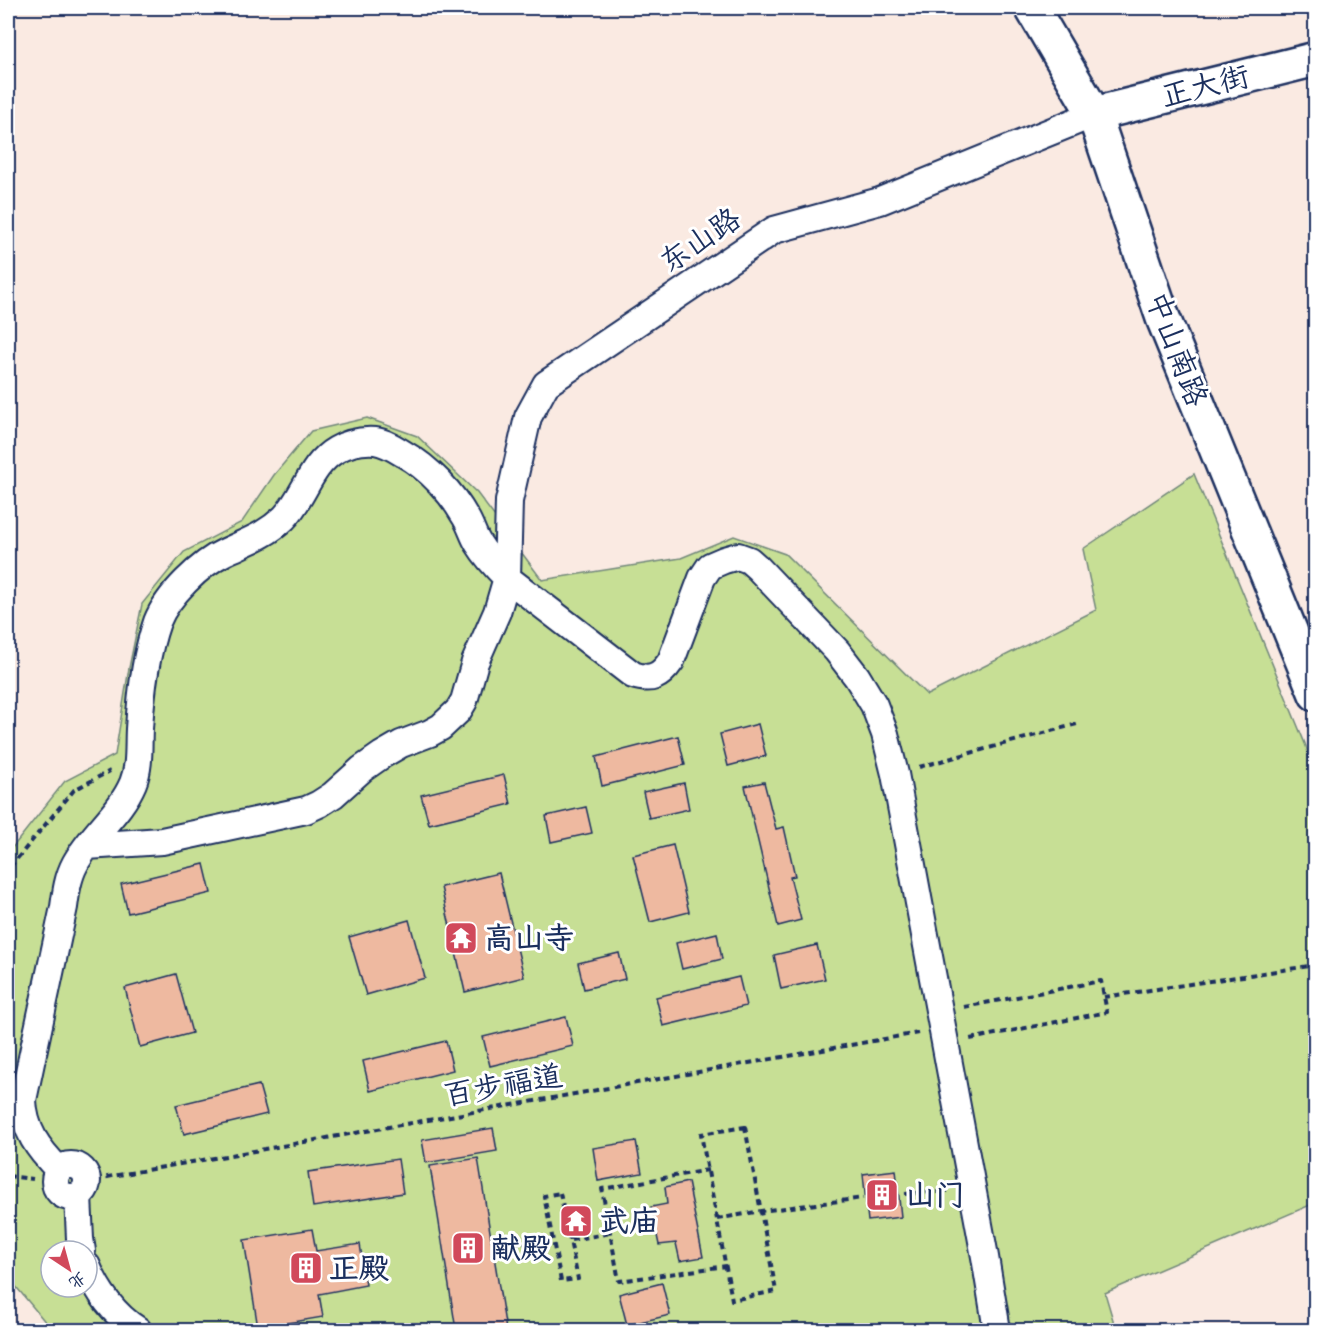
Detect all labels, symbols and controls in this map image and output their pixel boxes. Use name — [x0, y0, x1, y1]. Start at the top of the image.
street label: 正大街 — [1157, 57, 1253, 115]
street label: 东山路 — [652, 199, 748, 281]
street label: 中山南路 — [1138, 286, 1216, 412]
place label: 高山寺 — [484, 919, 574, 957]
temple icon: 高山寺 — [443, 920, 479, 956]
street label: 百步福道 — [441, 1056, 565, 1114]
place label: 山门 — [905, 1176, 965, 1214]
building icon: 山门 — [864, 1177, 900, 1213]
place label: 武庙 — [599, 1202, 659, 1240]
temple icon: 武庙 — [558, 1203, 594, 1239]
place label: 献殿 — [491, 1229, 551, 1267]
building icon: 献殿 — [450, 1230, 486, 1266]
north arrow — [39, 1239, 99, 1299]
place label: 正殿 — [329, 1249, 389, 1287]
building icon: 正殿 — [288, 1250, 324, 1286]
text: 北 — [65, 1268, 90, 1293]

